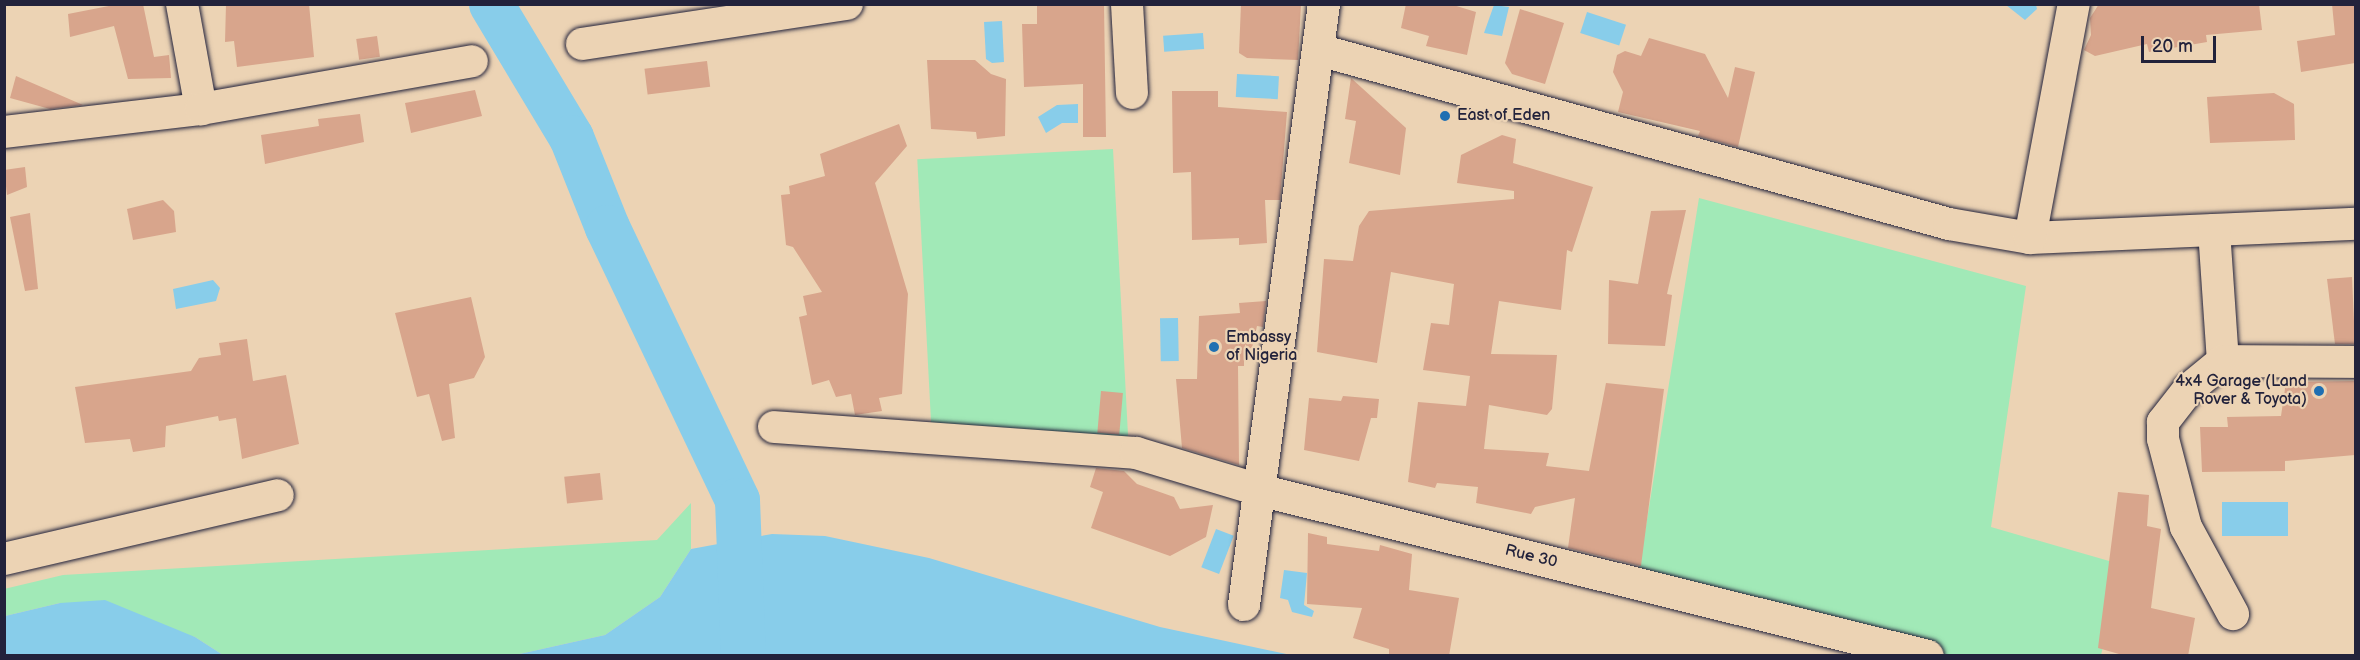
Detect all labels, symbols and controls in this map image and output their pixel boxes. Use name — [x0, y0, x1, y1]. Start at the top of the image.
scale bar — [2144, 24, 2219, 62]
text: 20 m — [2152, 36, 2193, 57]
place label: East of Eden — [1457, 106, 1550, 126]
marker: East of Eden — [1438, 109, 1452, 123]
place label: Embassy of Nigeria — [1226, 328, 1297, 366]
marker: Embassy of Nigeria — [1207, 340, 1221, 354]
place label: 4x4 Garage (Land Rover & Toyota) — [2175, 372, 2307, 410]
marker: 4x4 Garage (Land Rover & Toyota) — [2312, 384, 2326, 398]
street label: Rue 30 — [1503, 541, 1559, 573]

